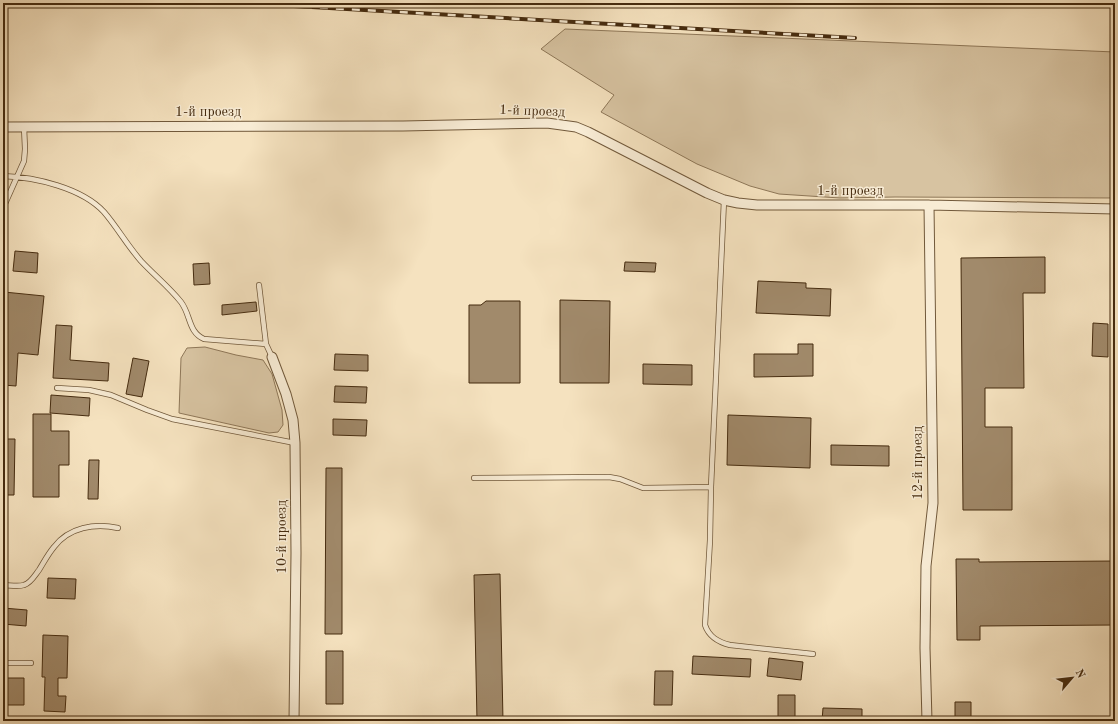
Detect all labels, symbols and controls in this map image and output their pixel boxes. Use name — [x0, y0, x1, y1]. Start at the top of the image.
street label: 1-й проезд — [499, 103, 565, 119]
street label: 1-й проезд — [175, 105, 241, 119]
street label: 1-й проезд — [817, 184, 883, 198]
street label: 12-й проезд — [911, 426, 925, 500]
street label: 10-й проезд — [275, 500, 289, 574]
north arrow — [1052, 658, 1092, 698]
text: N — [1073, 668, 1087, 681]

